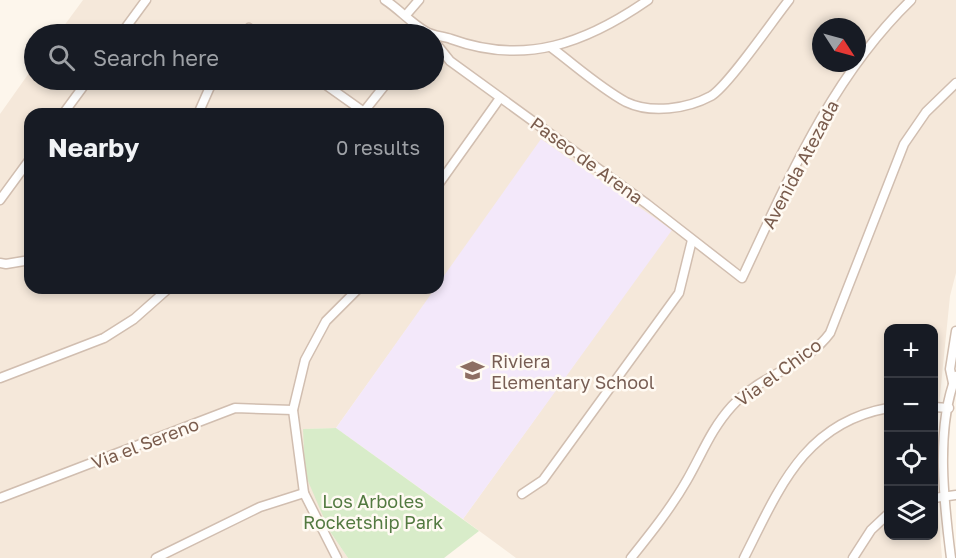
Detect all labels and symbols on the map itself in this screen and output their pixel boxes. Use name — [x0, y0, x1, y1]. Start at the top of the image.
north arrow — [812, 18, 866, 72]
street label: Avenida Atezada — [757, 96, 843, 232]
street label: Paseo de Arena — [526, 112, 648, 208]
street label: Via el Chico — [731, 333, 825, 411]
place label: Riviera Elementary School — [491, 350, 655, 393]
school or university icon: Riviera Elementary School — [460, 358, 486, 384]
street label: Via el Sereno — [88, 412, 202, 474]
park label: Los Arboles Rocketship Park — [303, 490, 443, 533]

